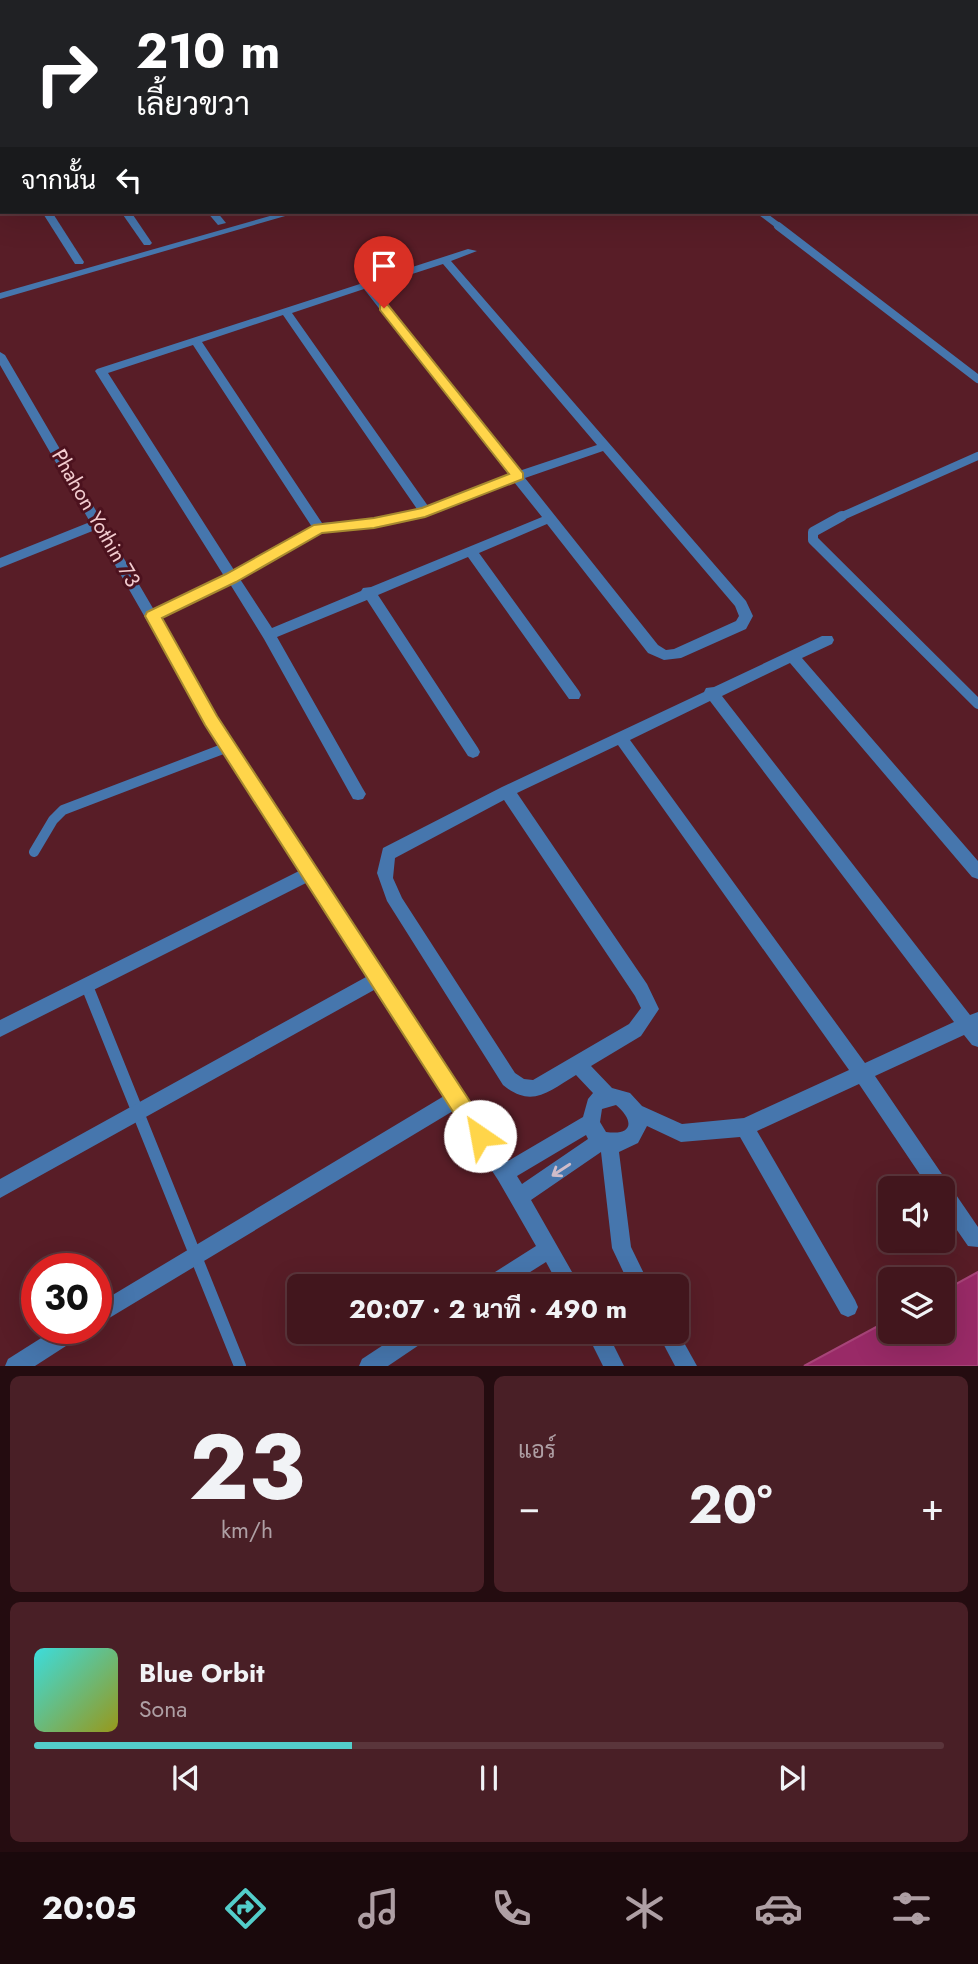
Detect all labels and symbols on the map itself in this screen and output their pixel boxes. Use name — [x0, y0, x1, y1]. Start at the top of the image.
pin — [354, 236, 414, 308]
street label: Phahon Yothin 73 — [44, 443, 148, 593]
position arrow — [443, 1099, 517, 1173]
one-way arrow — [552, 1163, 572, 1177]
speed limit sign: 30 — [21, 1253, 112, 1344]

